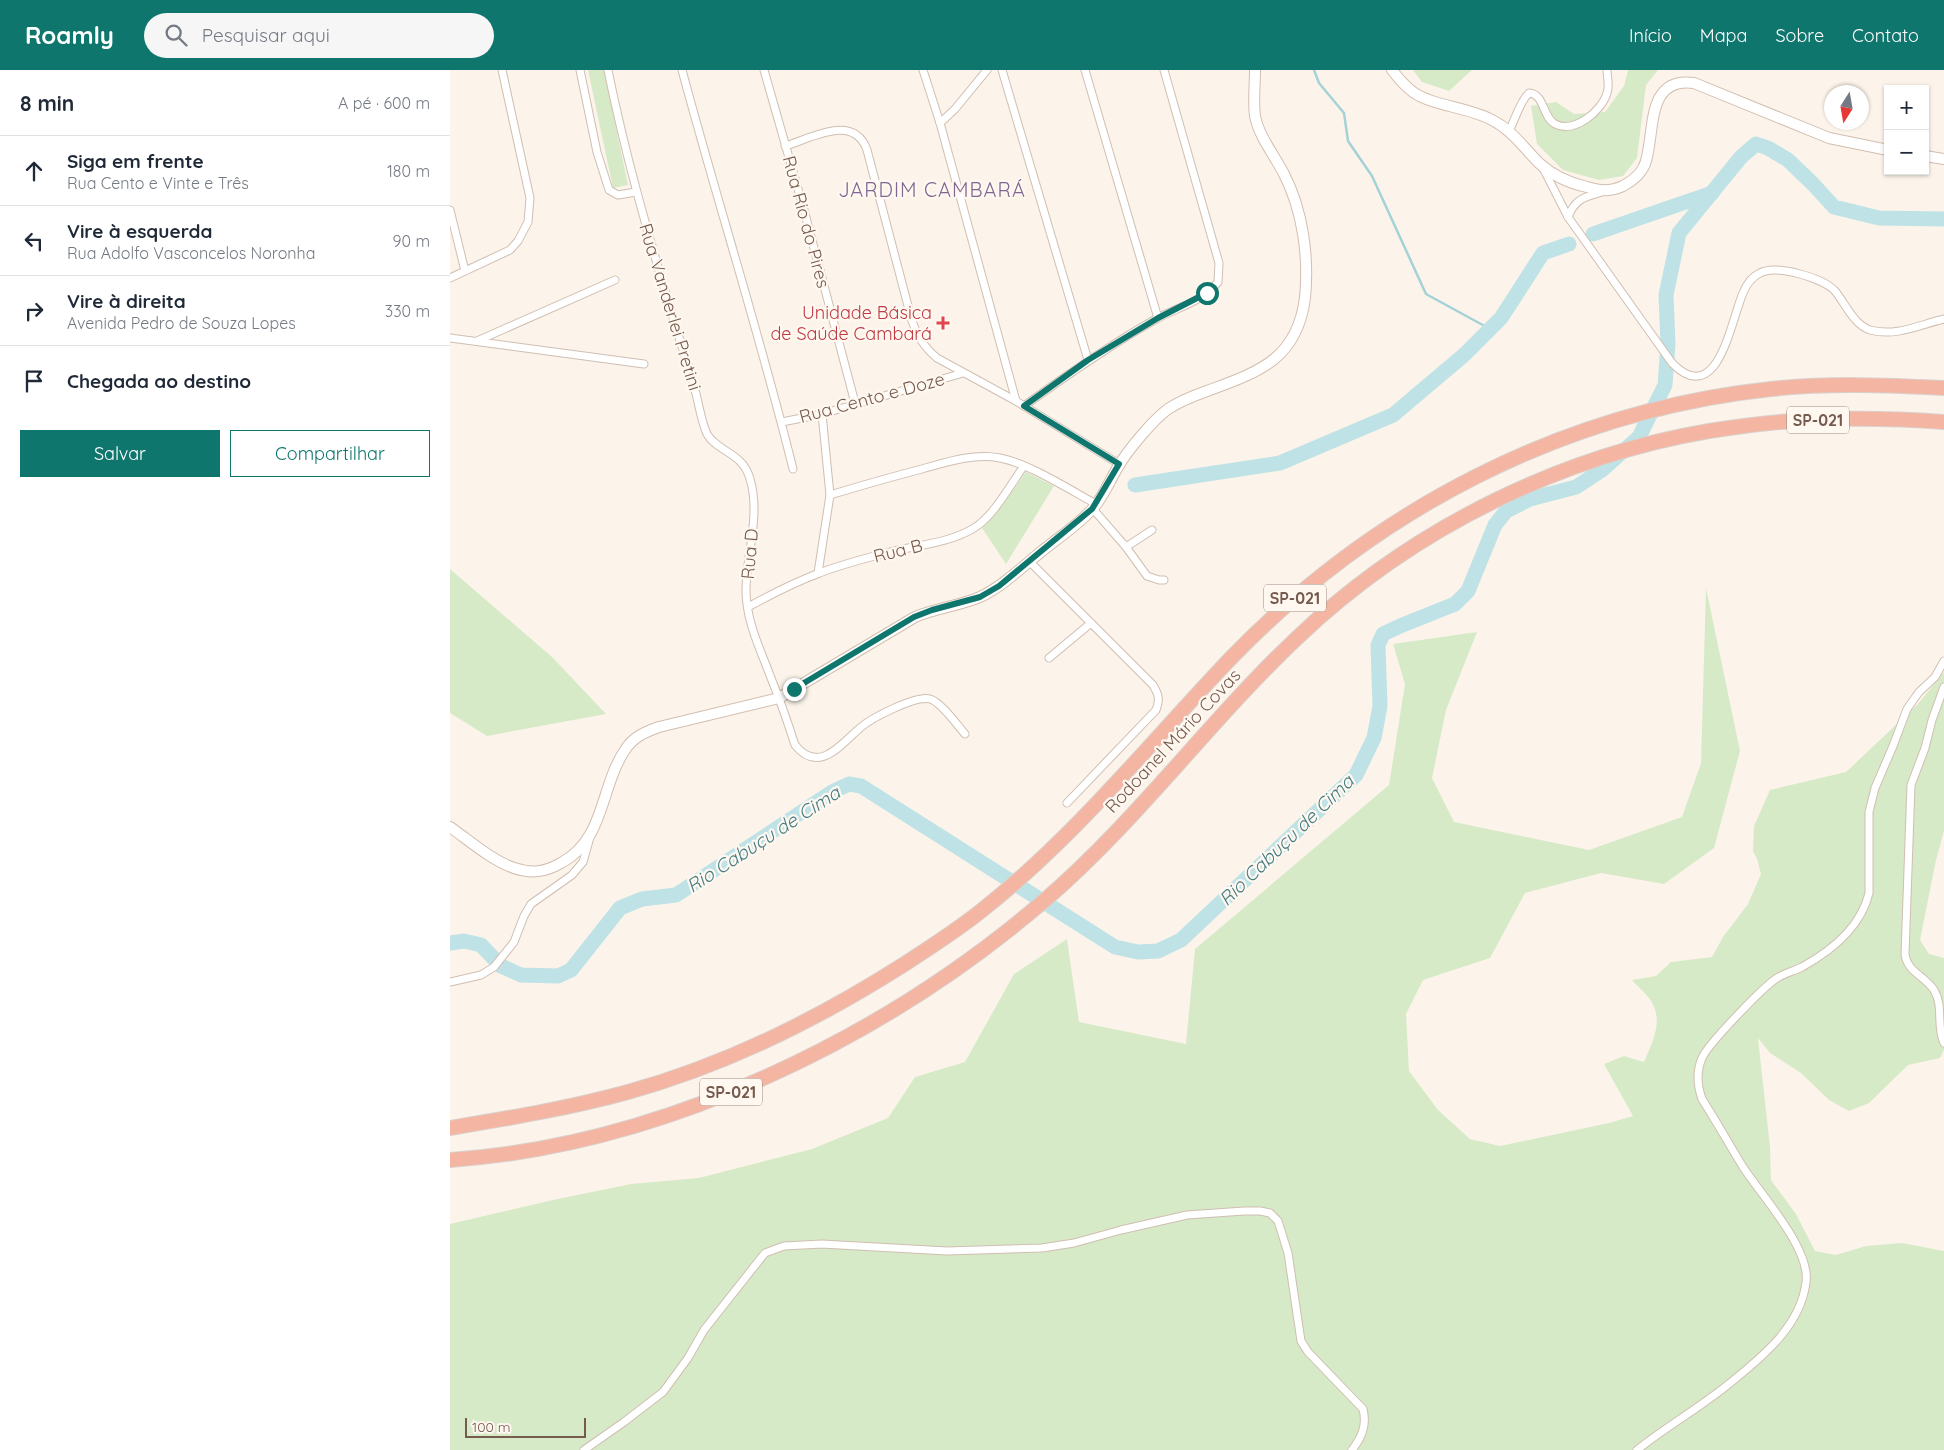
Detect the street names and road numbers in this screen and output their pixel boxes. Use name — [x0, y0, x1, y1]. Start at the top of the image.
street label: Rua Rio do Pires — [778, 153, 835, 291]
street label: Rua Vanderlei Pretini — [634, 221, 707, 393]
street label: Rua Cento e Doze — [797, 367, 947, 428]
road number: SP-021 — [1787, 406, 1849, 434]
street label: Rua D — [736, 528, 763, 580]
street label: Rua B — [871, 533, 925, 568]
road number: SP-021 — [1264, 584, 1326, 612]
street label: Rodoanel Mário Covas — [1100, 664, 1245, 818]
road number: SP-021 — [700, 1079, 762, 1106]

